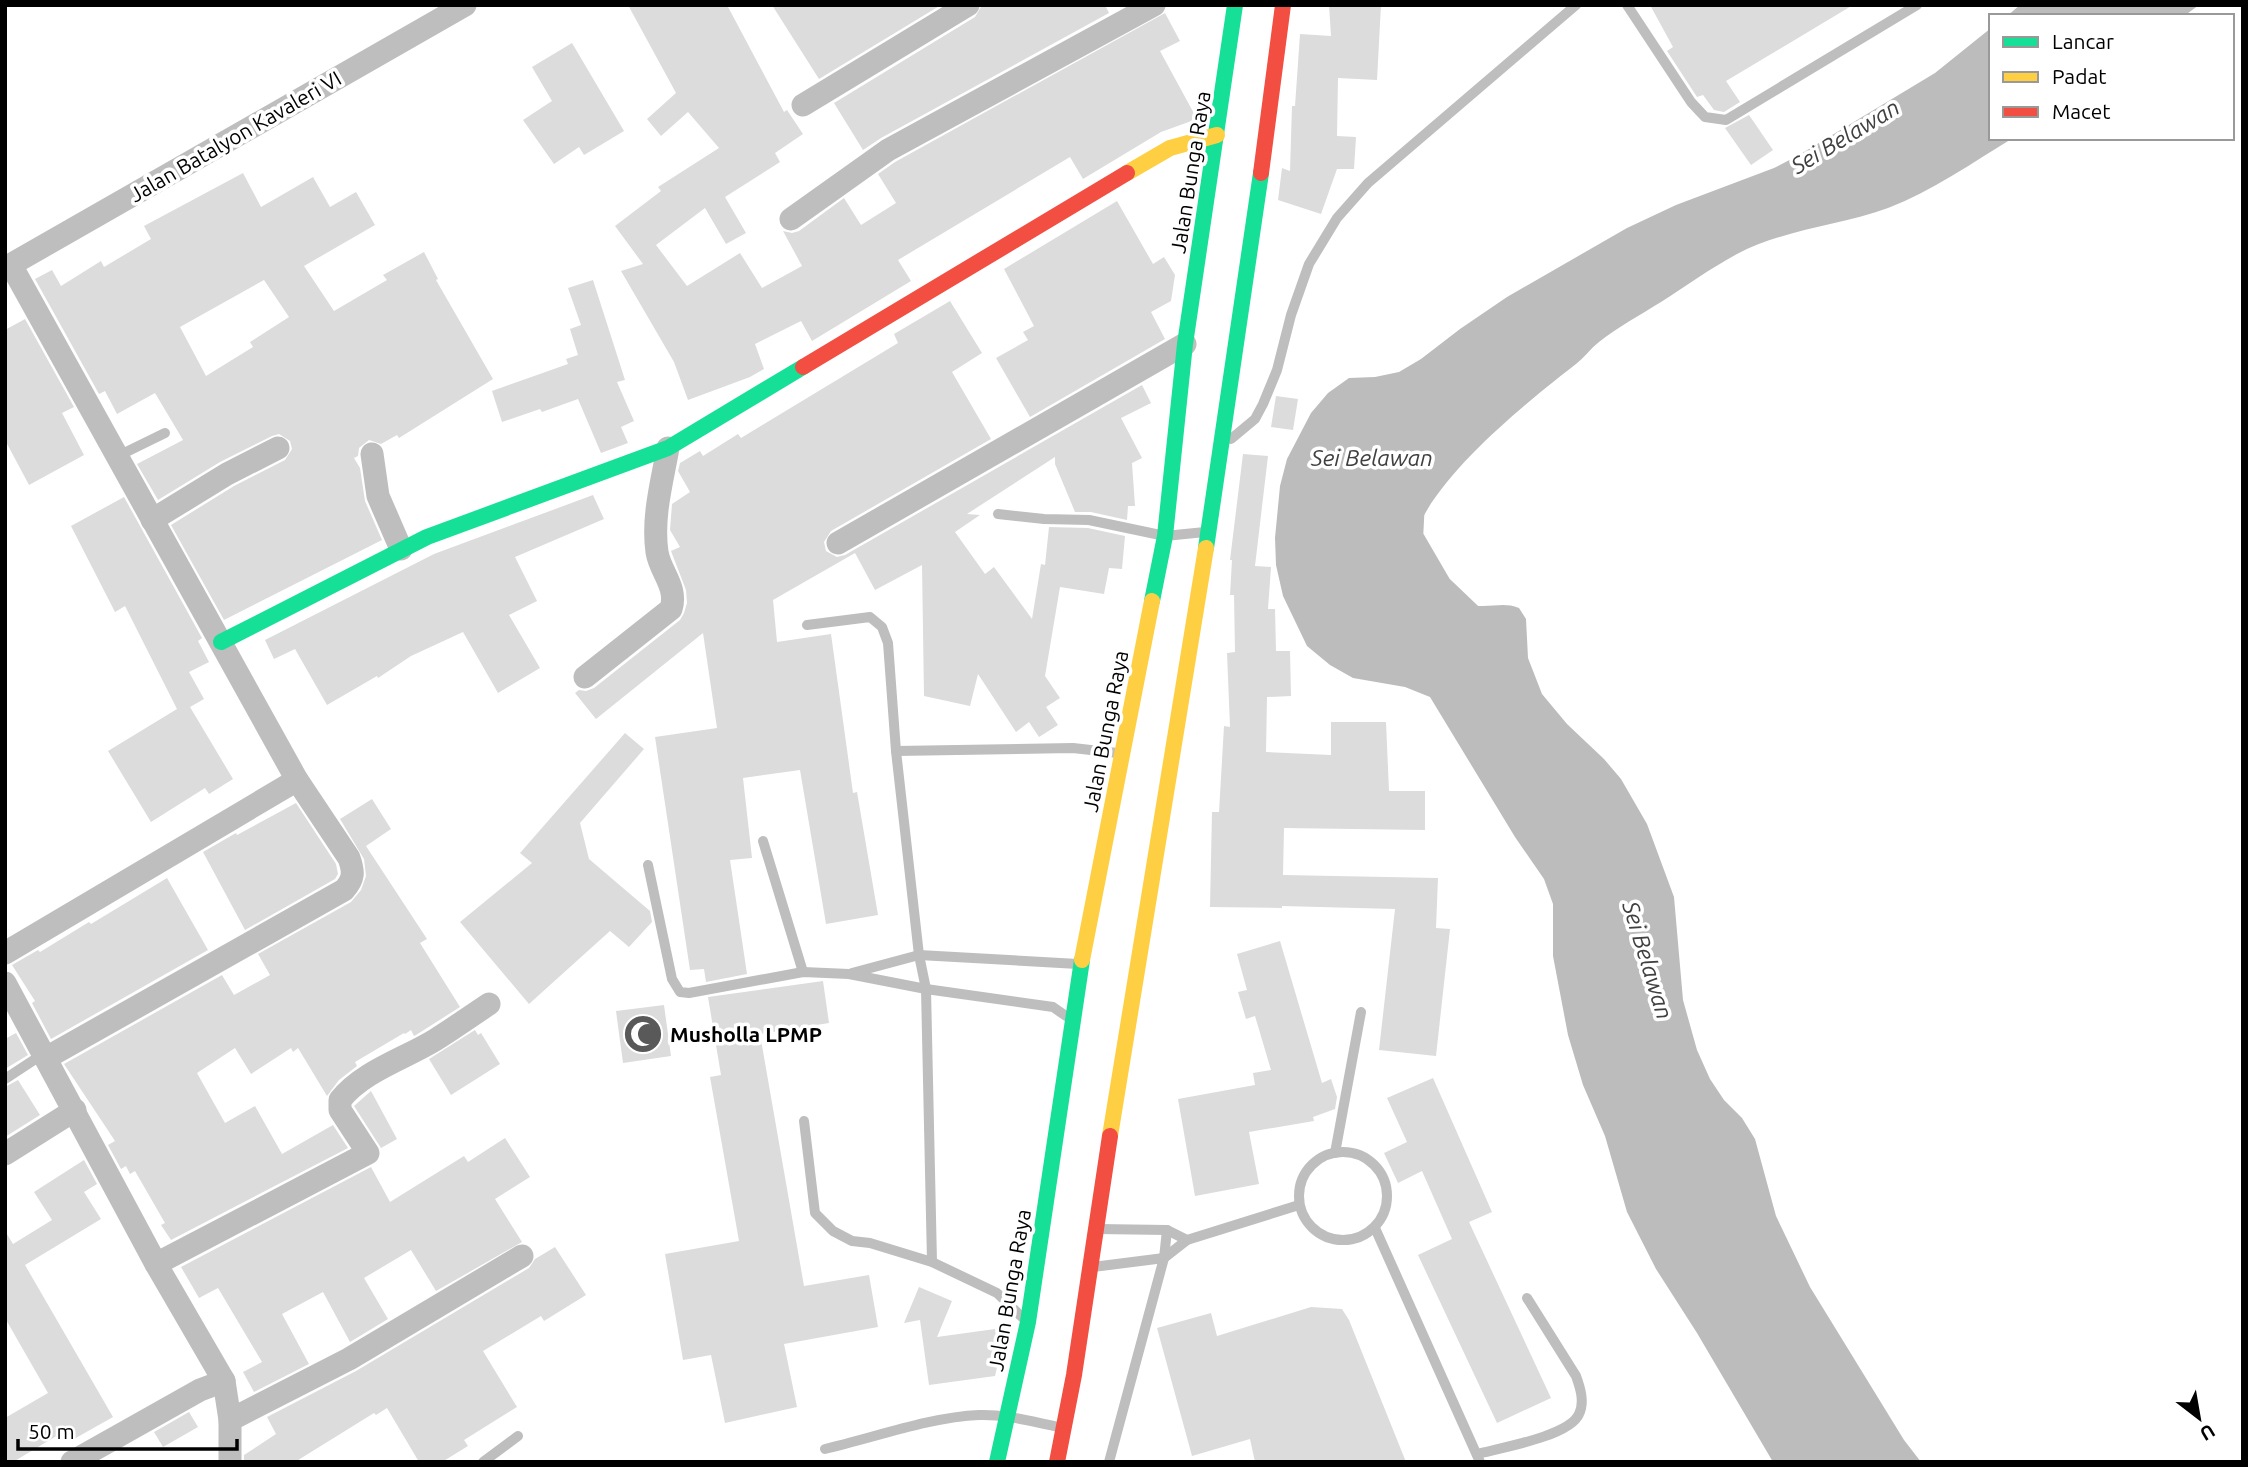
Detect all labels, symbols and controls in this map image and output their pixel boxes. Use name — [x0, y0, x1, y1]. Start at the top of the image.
legend — [1989, 14, 2234, 140]
text: Lancar — [2052, 29, 2114, 53]
text: Padat — [2052, 64, 2107, 88]
street label: Jalan Batalyon Kavaleri VI — [125, 66, 345, 206]
street label: Jalan Bunga Raya — [1165, 89, 1215, 255]
water label: Sei Belawan — [1785, 94, 1904, 179]
text: Macet — [2052, 99, 2111, 123]
water label: Sei Belawan — [1310, 445, 1433, 470]
street label: Jalan Bunga Raya — [1078, 648, 1132, 814]
water label: Sei Belawan — [1618, 897, 1678, 1022]
mosque icon: Musholla LPMP — [622, 1013, 664, 1055]
place label: Musholla LPMP — [670, 1022, 822, 1046]
street label: Jalan Bunga Raya — [983, 1207, 1035, 1373]
north arrow — [2164, 1383, 2234, 1453]
scale bar — [18, 1408, 236, 1452]
text: 50 m — [28, 1419, 75, 1443]
text: U — [2196, 1420, 2219, 1445]

